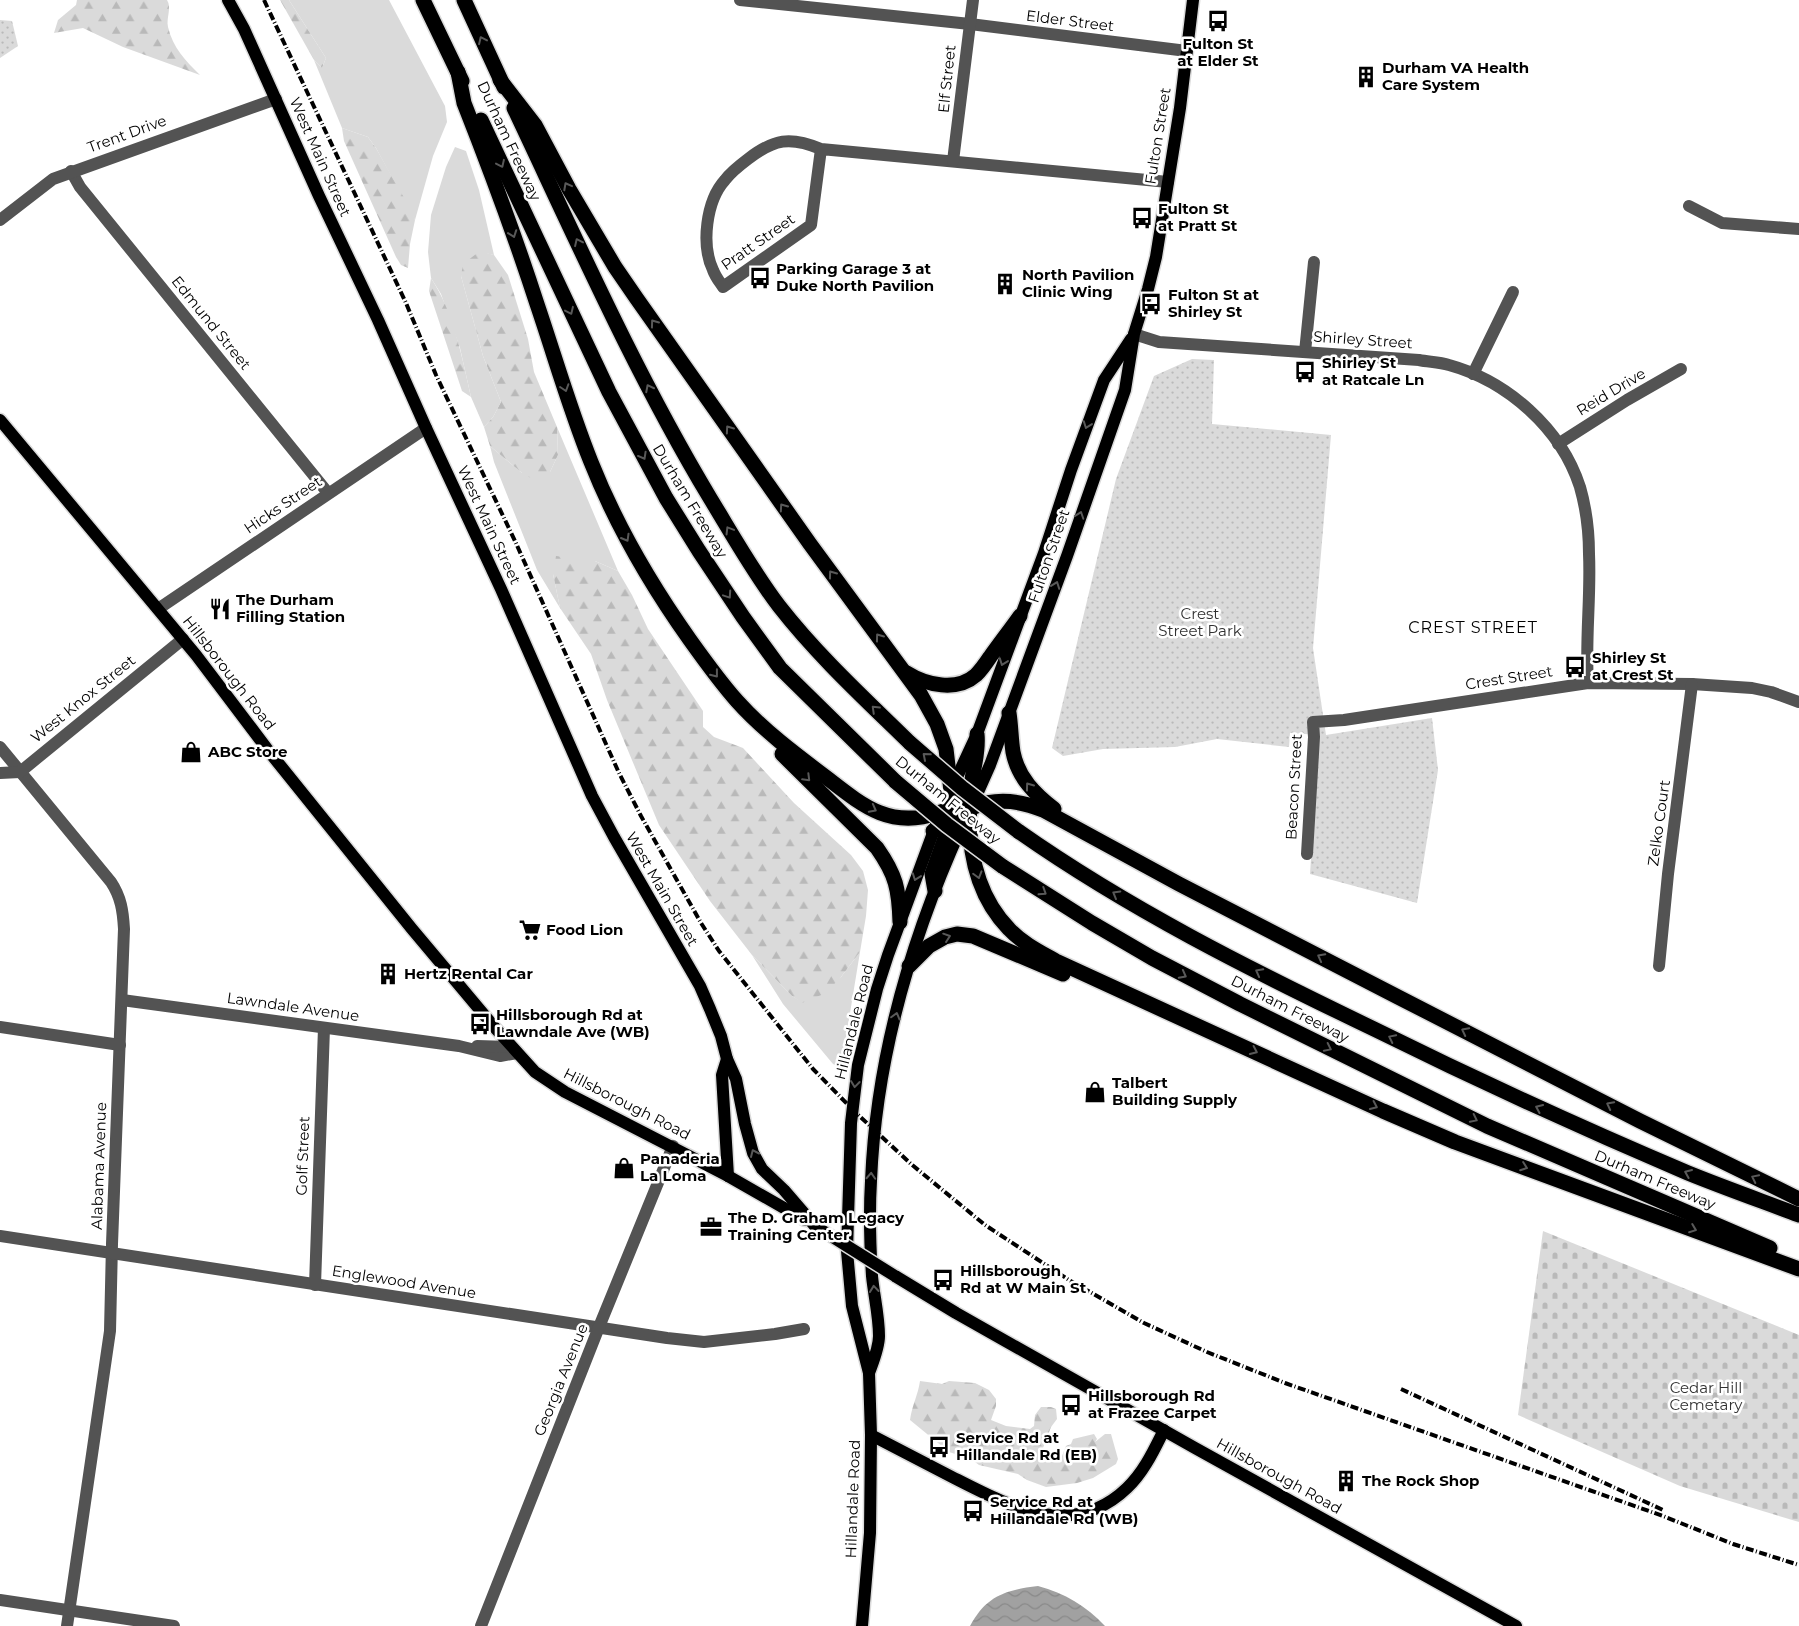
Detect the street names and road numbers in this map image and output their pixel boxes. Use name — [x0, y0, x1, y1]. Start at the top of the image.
street label: Elder Street — [1025, 6, 1115, 35]
street label: Elf Street — [933, 44, 960, 114]
street label: Durham Freeway — [473, 78, 546, 204]
street label: Fulton Street — [1140, 86, 1175, 186]
street label: West Main Street — [286, 94, 355, 220]
street label: Trent Drive — [85, 110, 169, 157]
street label: Pratt Street — [717, 209, 798, 274]
street label: Edmund Street — [168, 272, 255, 374]
street label: Shirley Street — [1313, 327, 1413, 352]
street label: Reid Drive — [1573, 364, 1649, 420]
street label: Durham Freeway — [649, 440, 732, 562]
street label: West Main Street — [454, 462, 525, 587]
street label: Hicks Street — [240, 472, 325, 538]
street label: Fulton Street — [1024, 506, 1073, 605]
street label: Hillsborough Road — [179, 612, 280, 734]
street label: West Knox Street — [26, 651, 139, 747]
street label: Crest Street — [1464, 661, 1554, 694]
street label: Beacon Street — [1281, 733, 1306, 840]
street label: Durham Freeway — [892, 751, 1005, 848]
street label: Zelko Court — [1643, 779, 1674, 867]
street label: West Main Street — [622, 828, 703, 949]
street label: Hillandale Road — [830, 962, 877, 1082]
street label: Durham Freeway — [1228, 971, 1353, 1047]
street label: Lawndale Avenue — [226, 988, 360, 1025]
street label: Hillsborough Road — [561, 1063, 694, 1144]
street label: Alabama Avenue — [87, 1102, 110, 1230]
street label: Golf Street — [292, 1116, 313, 1196]
street label: Durham Freeway — [1592, 1145, 1720, 1214]
street label: Englewood Avenue — [331, 1261, 478, 1302]
street label: Georgia Avenue — [529, 1321, 592, 1439]
street label: Hillsborough Road — [1213, 1433, 1345, 1518]
street label: Hillandale Road — [841, 1439, 864, 1559]

